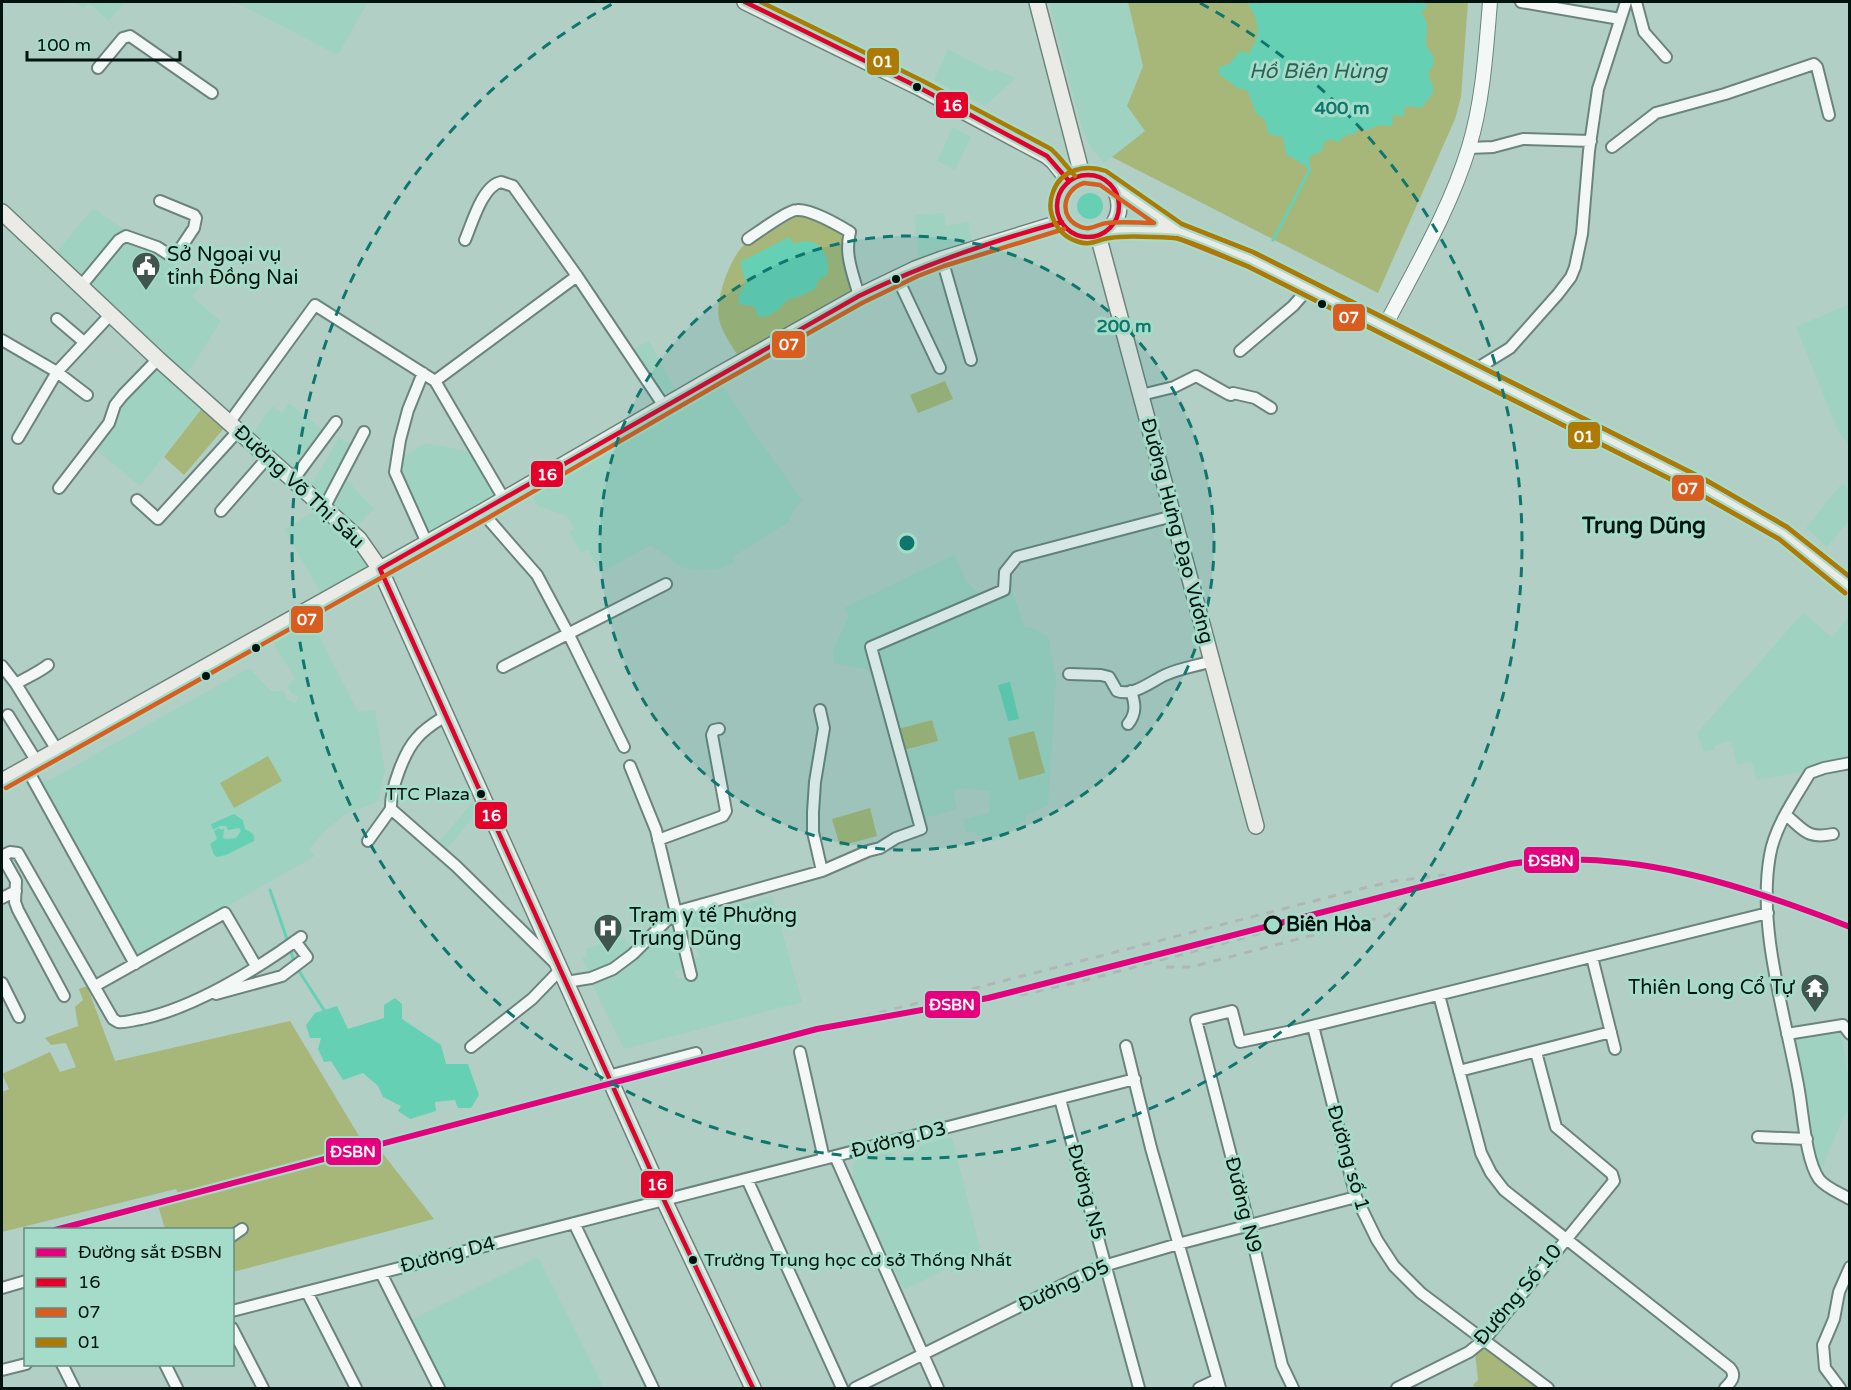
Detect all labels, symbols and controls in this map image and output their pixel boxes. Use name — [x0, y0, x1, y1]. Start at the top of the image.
scale bar — [27, 24, 180, 62]
text: 100 m — [36, 34, 91, 56]
line badge: 01 — [866, 47, 900, 76]
text: 01 — [873, 52, 893, 72]
water label: Hồ Biên Hùng — [1249, 59, 1389, 84]
unlabelled marker — [911, 81, 923, 93]
line badge: 16 — [935, 91, 969, 119]
text: 16 — [942, 96, 962, 116]
text: 400 m — [1314, 97, 1370, 119]
place label: Sở Ngoại vụ tỉnh Đồng Nai — [167, 243, 298, 290]
public building icon: Sở Ngoại vụ tỉnh Đồng Nai — [130, 250, 162, 292]
unlabelled marker — [890, 273, 902, 285]
unlabelled marker — [1316, 298, 1328, 310]
line badge: 07 — [1332, 303, 1366, 332]
text: 07 — [1339, 308, 1359, 328]
text: 200 m — [1096, 315, 1152, 337]
line badge: 07 — [771, 330, 806, 359]
text: 07 — [779, 335, 799, 355]
street label: Đường Hưng Đạo Vương — [1135, 416, 1219, 646]
street label: Đường Võ Thị Sáu — [229, 420, 369, 554]
line badge: 01 — [1567, 421, 1601, 450]
text: 01 — [1574, 427, 1594, 447]
line badge: 16 — [530, 460, 564, 488]
text: 16 — [537, 465, 557, 485]
line badge: 07 — [1671, 474, 1705, 502]
text: 07 — [1678, 479, 1698, 499]
district label: Trung Dũng — [1581, 513, 1706, 539]
centre of rings — [897, 533, 917, 553]
line badge: 07 — [290, 605, 324, 634]
text: 07 — [297, 610, 317, 630]
unlabelled marker — [250, 642, 262, 654]
unlabelled marker — [200, 670, 212, 682]
place label: TTC Plaza — [386, 783, 470, 805]
marker: TTC Plaza — [475, 788, 487, 800]
line badge: 16 — [474, 801, 508, 830]
text: 16 — [481, 806, 501, 826]
line badge: ĐSBN — [1523, 846, 1580, 874]
text: ĐSBN — [1527, 851, 1574, 871]
place label: Trạm y tế Phường Trung Dũng — [629, 904, 797, 951]
hospital icon: Trạm y tế Phường Trung Dũng — [592, 912, 624, 954]
place label: Biên Hòa — [1286, 913, 1372, 937]
marker: Biên Hòa — [1264, 916, 1282, 934]
temple icon: Thiên Long Cổ Tự — [1799, 972, 1831, 1014]
place label: Thiên Long Cổ Tự — [1628, 976, 1796, 1000]
line badge: ĐSBN — [924, 990, 981, 1019]
text: ĐSBN — [928, 995, 975, 1015]
street label: Đường số 1 — [1321, 1102, 1375, 1214]
street label: Đường D3 — [849, 1117, 949, 1163]
line badge: ĐSBN — [325, 1137, 382, 1166]
text: ĐSBN — [329, 1142, 376, 1162]
street label: Đường N5 — [1062, 1142, 1110, 1242]
street label: Đường N9 — [1219, 1154, 1267, 1256]
line badge: 16 — [640, 1170, 674, 1199]
text: 16 — [647, 1175, 667, 1195]
legend — [24, 1228, 234, 1366]
street label: Đường D4 — [398, 1232, 498, 1278]
street label: Đường Số 10 — [1469, 1240, 1567, 1350]
text: Đường sắt ĐSBN — [78, 1241, 222, 1263]
place label: Trường Trung học cơ sở Thống Nhất — [704, 1249, 1012, 1271]
marker: Trường Trung học cơ sở Thống Nhất — [687, 1254, 699, 1266]
street label: Đường D5 — [1015, 1255, 1113, 1317]
text: 16 — [78, 1271, 101, 1293]
text: 07 — [78, 1301, 101, 1323]
text: 01 — [78, 1331, 101, 1353]

